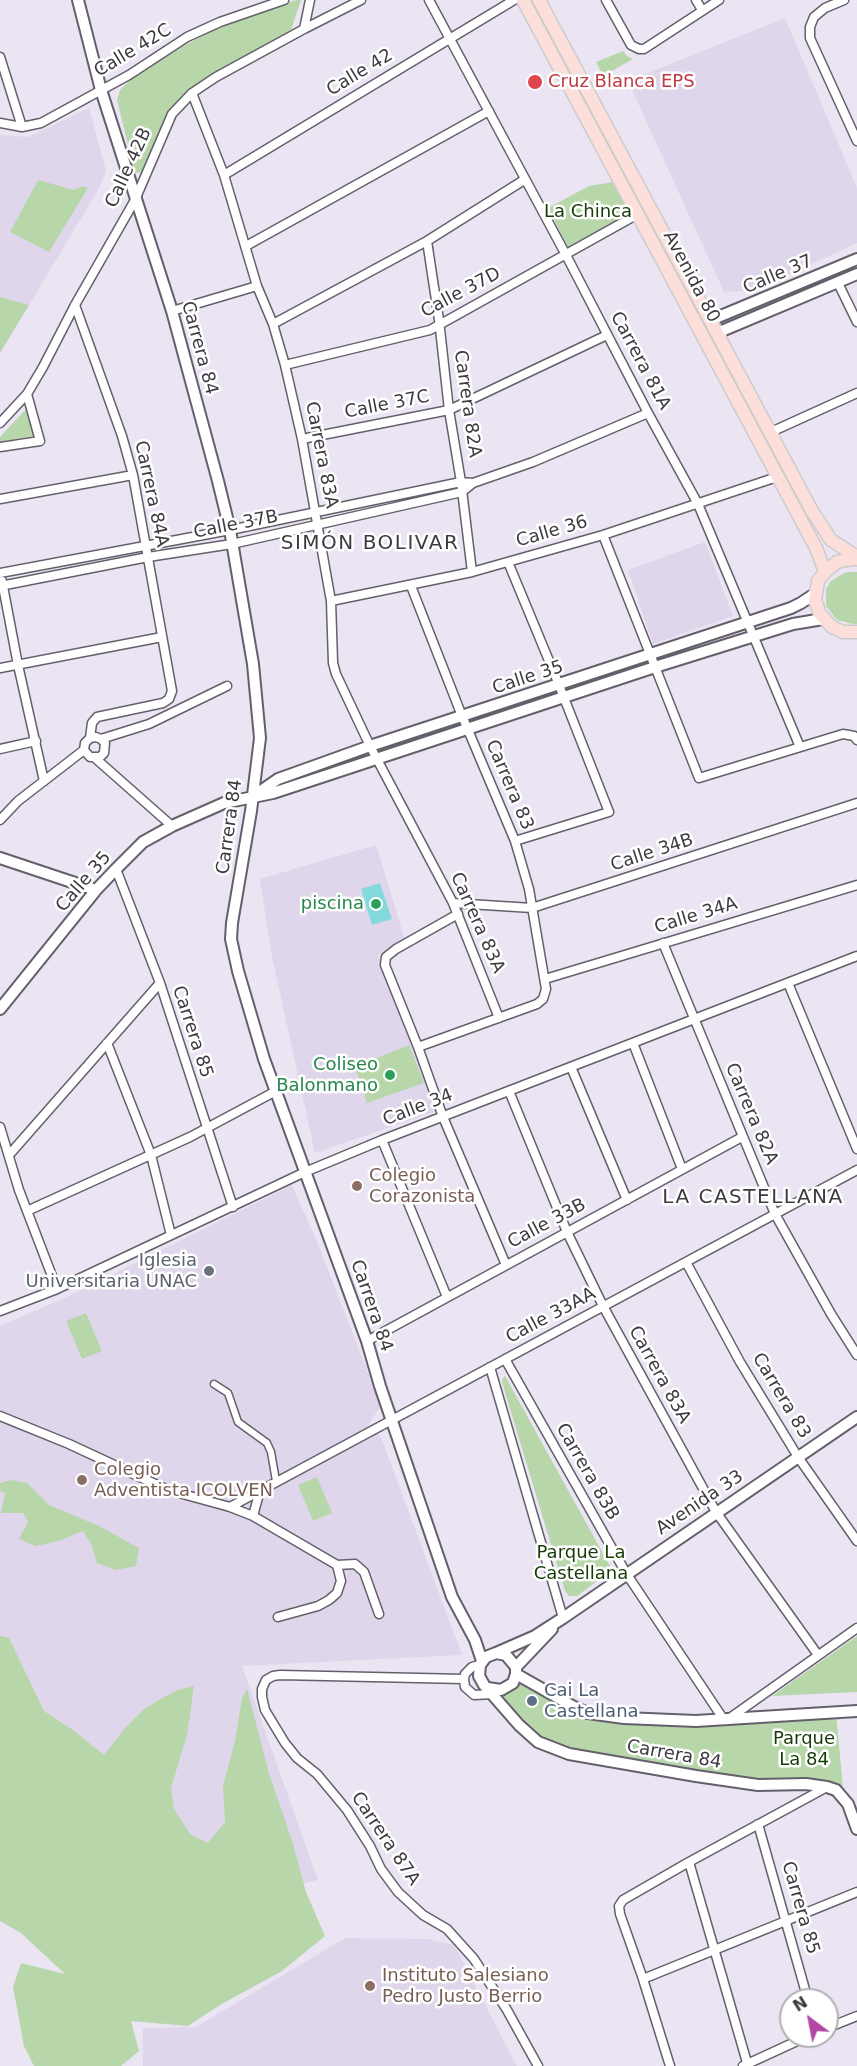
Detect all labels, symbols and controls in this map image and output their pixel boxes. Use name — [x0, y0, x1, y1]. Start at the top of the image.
street label: Calle 42C — [91, 20, 175, 82]
street label: Calle 42 — [323, 45, 397, 101]
place label: Cruz Blanca EPS — [548, 71, 695, 93]
marker: Cruz Blanca EPS — [526, 73, 544, 91]
street label: Calle 42B — [101, 125, 157, 211]
park label: La Chinca — [544, 201, 632, 223]
street label: Avenida 80 — [658, 228, 724, 326]
street label: Calle 37 — [740, 251, 816, 299]
street label: Calle 37D — [417, 263, 505, 323]
street label: Carrera 84 — [176, 299, 222, 397]
street label: Carrera 81A — [605, 308, 675, 414]
street label: Carrera 82A — [449, 349, 485, 459]
street label: Calle 37C — [343, 386, 431, 424]
street label: Carrera 83A — [300, 400, 342, 510]
street label: Carrera 84A — [129, 439, 173, 549]
street label: Calle 37B — [192, 506, 280, 544]
street label: Calle 36 — [514, 512, 590, 552]
district label: SIMÓN BOLIVAR — [281, 532, 459, 556]
street label: Calle 35 — [490, 656, 566, 700]
street label: Carrera 83 — [480, 737, 538, 833]
street label: Carrera 84 — [213, 778, 247, 876]
street label: Calle 34B — [608, 829, 696, 877]
street label: Calle 35 — [52, 847, 116, 917]
street label: Carrera 83A — [445, 869, 509, 977]
place label: piscina — [301, 893, 364, 915]
street label: Calle 34A — [652, 893, 740, 939]
marker: piscina — [369, 897, 383, 911]
street label: Carrera 85 — [167, 983, 217, 1081]
place label: Coliseo Balonmano — [276, 1054, 378, 1096]
street label: Carrera 82A — [720, 1060, 782, 1168]
marker: Coliseo Balonmano — [383, 1068, 397, 1082]
street label: Calle 34 — [380, 1085, 456, 1131]
place label: Colegio Corazonista — [369, 1165, 475, 1208]
marker: Colegio Corazonista — [350, 1179, 364, 1193]
district label: LA CASTELLANA — [662, 1186, 844, 1210]
street label: Calle 33B — [504, 1194, 590, 1254]
place label: Iglesia Universitaria UNAC — [25, 1250, 197, 1292]
street label: Carrera 84 — [345, 1257, 397, 1355]
marker: Iglesia Universitaria UNAC — [202, 1264, 216, 1278]
street label: Calle 33AA — [502, 1283, 600, 1349]
street label: Carrera 83A — [623, 1322, 695, 1428]
street label: Carrera 83 — [747, 1349, 815, 1443]
street label: Carrera 83B — [551, 1420, 623, 1524]
place label: Colegio Adventista ICOLVEN — [94, 1459, 273, 1502]
street label: Avenida 33 — [652, 1466, 748, 1540]
marker: Colegio Adventista ICOLVEN — [75, 1473, 89, 1487]
park label: Parque La Castellana — [534, 1542, 628, 1584]
place label: Cai La Castellana — [544, 1680, 639, 1722]
marker: Cai La Castellana — [525, 1694, 539, 1708]
park label: Parque La 84 — [773, 1728, 835, 1770]
street label: Carrera 84 — [625, 1736, 723, 1774]
street label: Carrera 87A — [346, 1788, 424, 1890]
street label: Carrera 85 — [776, 1859, 824, 1957]
place label: Instituto Salesiano Pedro Justo Berrio — [382, 1965, 549, 2008]
marker: Instituto Salesiano Pedro Justo Berrio — [363, 1979, 377, 1993]
north arrow — [779, 1988, 839, 2048]
text: N — [790, 1992, 811, 2016]

